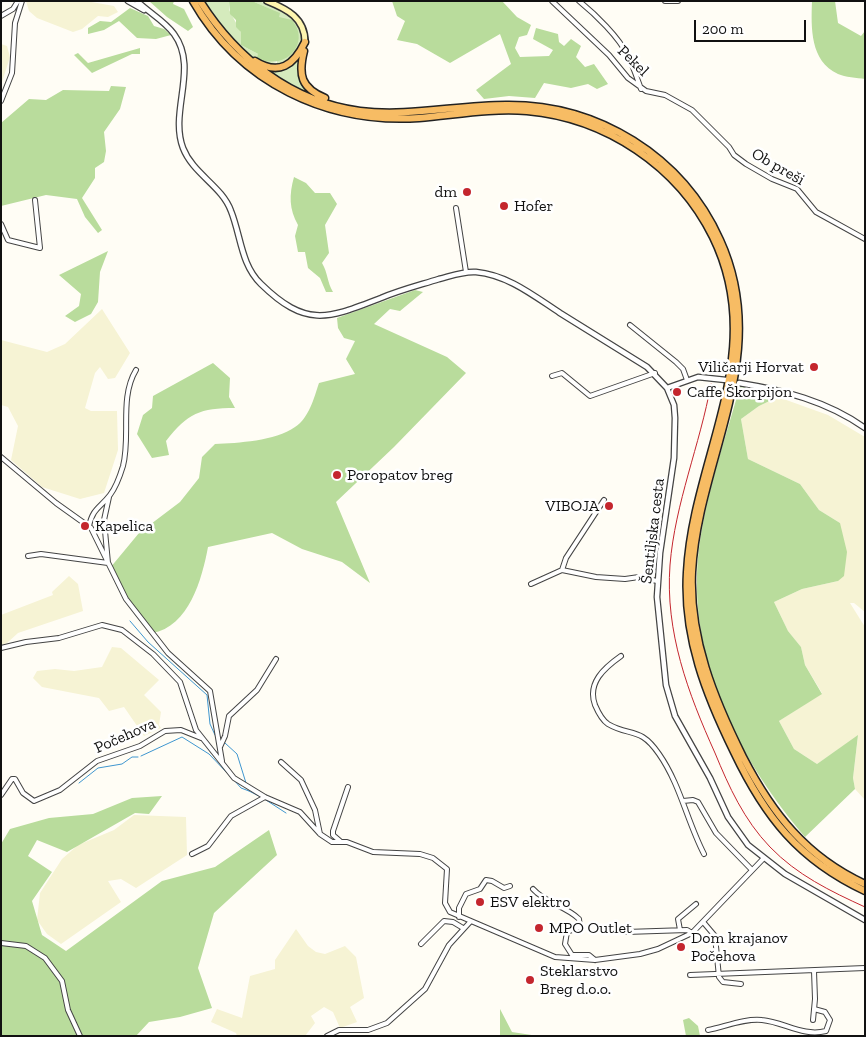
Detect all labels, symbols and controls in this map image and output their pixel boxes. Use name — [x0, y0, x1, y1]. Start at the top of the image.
scale bar — [696, 10, 808, 42]
text: 200 m — [702, 20, 743, 38]
street label: Pekel — [613, 42, 653, 80]
street label: Ob preši — [748, 144, 808, 190]
place label: dm — [434, 182, 457, 202]
marker: dm — [461, 186, 473, 198]
place label: Hofer — [514, 196, 553, 216]
marker: Hofer — [498, 200, 510, 212]
place label: Viličarji Horvat — [698, 357, 804, 377]
marker: Viličarji Horvat — [808, 361, 820, 373]
place label: Caffe Škorpijon — [687, 382, 792, 402]
marker: Caffe Škorpijon — [671, 386, 683, 398]
place label: Poropatov breg — [347, 465, 453, 485]
marker: Poropatov breg — [331, 469, 343, 481]
street label: Šentiljska cesta — [637, 477, 669, 585]
place label: VIBOJA — [545, 496, 599, 516]
marker: VIBOJA — [603, 500, 615, 512]
place label: Kapelica — [95, 516, 153, 536]
marker: Kapelica — [79, 520, 91, 532]
street label: Počehova — [92, 714, 158, 758]
place label: ESV elektro — [490, 892, 570, 912]
marker: ESV elektro — [474, 896, 486, 908]
place label: MPO Outlet — [549, 918, 632, 938]
marker: MPO Outlet — [533, 922, 545, 934]
place label: Dom krajanov Počehova — [691, 928, 788, 966]
marker: Dom krajanov Počehova — [675, 941, 687, 953]
place label: Steklarstvo Breg d.o.o. — [540, 961, 618, 999]
marker: Steklarstvo Breg d.o.o. — [524, 974, 536, 986]

